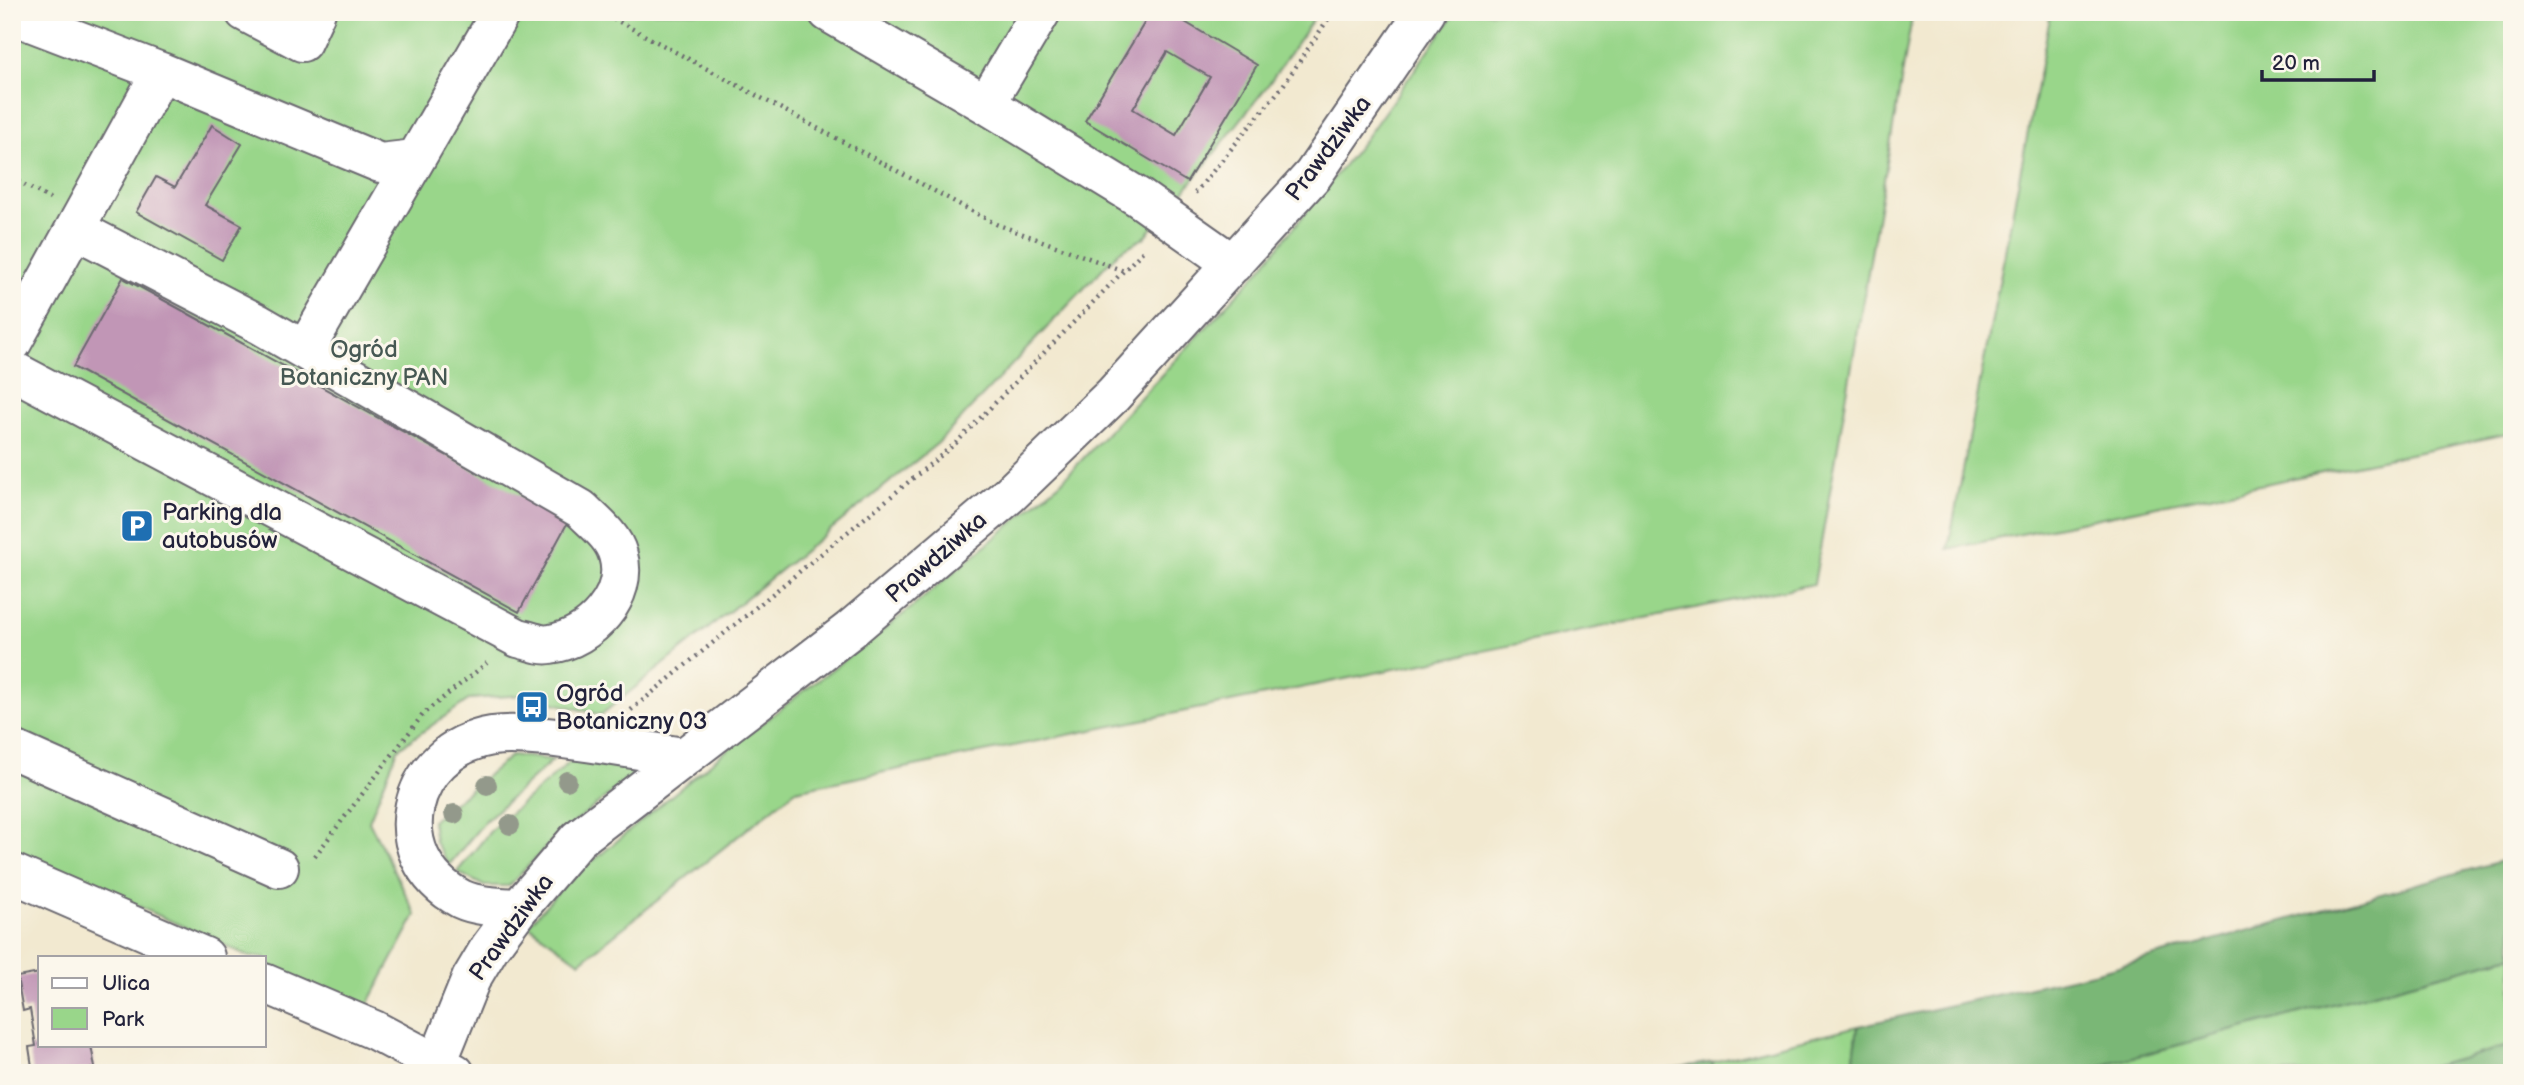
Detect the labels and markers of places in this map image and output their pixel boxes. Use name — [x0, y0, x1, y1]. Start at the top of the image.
place label: Parking dla autobusów — [162, 498, 282, 555]
parking icon: Parking dla autobusów — [118, 507, 156, 545]
place label: Ogród Botaniczny 03 — [556, 679, 708, 736]
bus stop icon: Ogród Botaniczny 03 — [513, 688, 551, 726]

